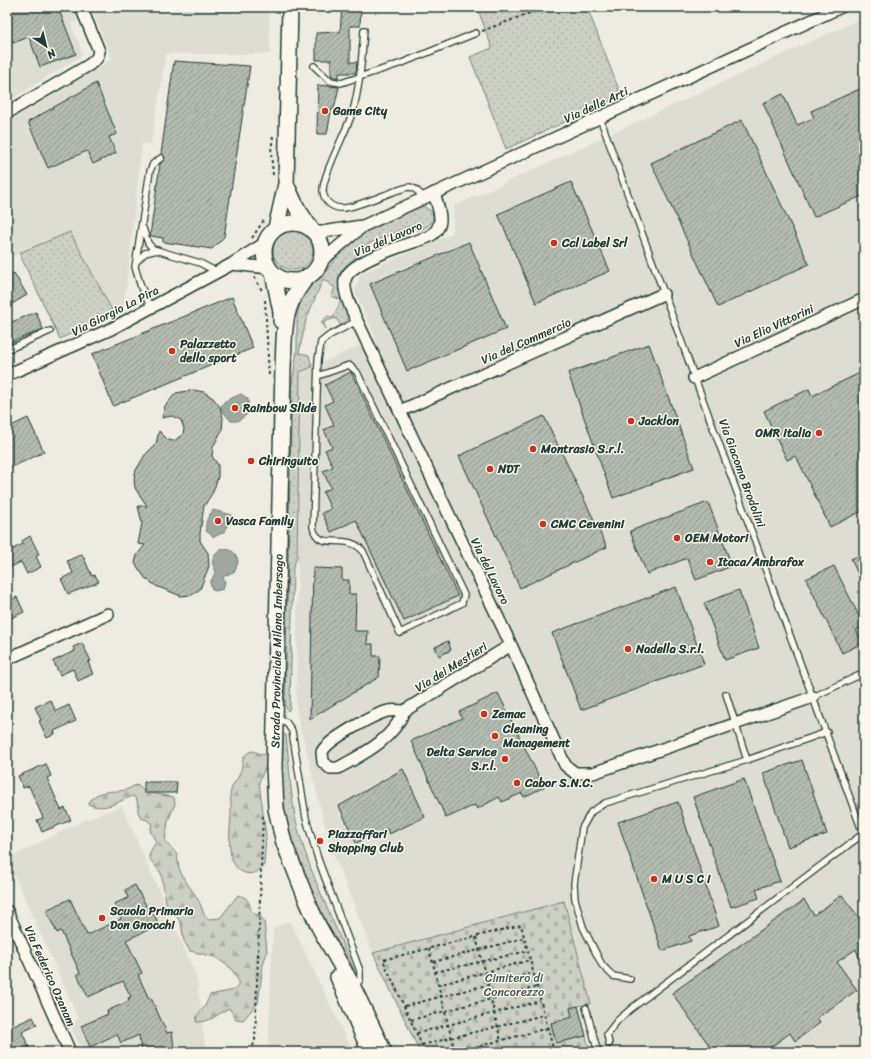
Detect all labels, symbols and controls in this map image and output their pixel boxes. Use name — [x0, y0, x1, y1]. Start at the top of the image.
north arrow — [26, 26, 66, 66]
text: N — [43, 43, 61, 64]
street label: Via delle Arti — [560, 80, 633, 130]
place label: Game City — [332, 100, 388, 122]
marker: Game City — [320, 106, 330, 116]
street label: Via del Lavoro — [350, 215, 426, 263]
place label: Ccl Label Srl — [561, 232, 628, 254]
marker: Ccl Label Srl — [549, 238, 559, 248]
street label: Via Giorgio La Pira — [67, 279, 163, 343]
street label: Via Elio Vittorini — [730, 298, 818, 354]
street label: Via del Commercio — [477, 311, 575, 371]
place label: Palazzetto dello sport — [180, 333, 237, 369]
marker: Palazzetto dello sport — [167, 346, 177, 356]
place label: Rainbow Slide — [242, 397, 317, 419]
marker: Rainbow Slide — [230, 403, 240, 413]
place label: Jacklon — [638, 410, 680, 432]
marker: Jacklon — [626, 416, 636, 426]
street label: Via Giacomo Brodolini — [712, 416, 772, 531]
place label: OMR Italia — [754, 422, 812, 444]
marker: OMR Italia — [814, 428, 824, 438]
place label: Montrasio S.r.l. — [540, 438, 624, 460]
marker: Montrasio S.r.l. — [528, 444, 538, 454]
place label: Chiringuito — [258, 450, 319, 472]
marker: Chiringuito — [246, 456, 256, 466]
place label: NDT — [497, 458, 520, 480]
marker: NDT — [485, 464, 495, 474]
place label: Vasca Family — [226, 510, 294, 532]
place label: CMC Cevenini — [550, 513, 625, 535]
marker: Vasca Family — [213, 516, 223, 526]
marker: CMC Cevenini — [538, 519, 548, 529]
place label: OEM Motori — [684, 527, 749, 549]
marker: OEM Motori — [672, 533, 682, 543]
street label: Via del Lavoro — [464, 534, 516, 608]
place label: Itaca/Ambrafox — [717, 551, 805, 573]
street label: Strada Provinciale Milano Imbersago — [264, 554, 290, 748]
marker: Itaca/Ambrafox — [705, 557, 715, 567]
street label: Via dei Mestieri — [410, 636, 492, 698]
place label: Nadella S.r.l. — [635, 638, 705, 660]
marker: Nadella S.r.l. — [623, 644, 633, 654]
place label: Zemac — [491, 703, 526, 725]
marker: Zemac — [479, 709, 489, 719]
place label: Cleaning Management — [502, 718, 571, 754]
marker: Cleaning Management — [490, 731, 500, 741]
place label: Delta Service S.r.l. — [427, 741, 498, 777]
marker: Delta Service S.r.l. — [500, 754, 510, 764]
place label: Cabor S.N.C. — [524, 772, 594, 794]
marker: Cabor S.N.C. — [512, 778, 522, 788]
place label: Piazzaffari Shopping Club — [327, 823, 404, 859]
marker: Piazzaffari Shopping Club — [315, 836, 325, 846]
place label: M U S C I — [661, 868, 711, 890]
marker: M U S C I — [649, 874, 659, 884]
place label: Scuola Primaria Don Gnocchi — [109, 900, 194, 936]
marker: Scuola Primaria Don Gnocchi — [97, 913, 107, 923]
street label: Via Federico Ozanam — [18, 922, 82, 1030]
park label: Cimitero di Concorezzo — [484, 967, 544, 1003]

